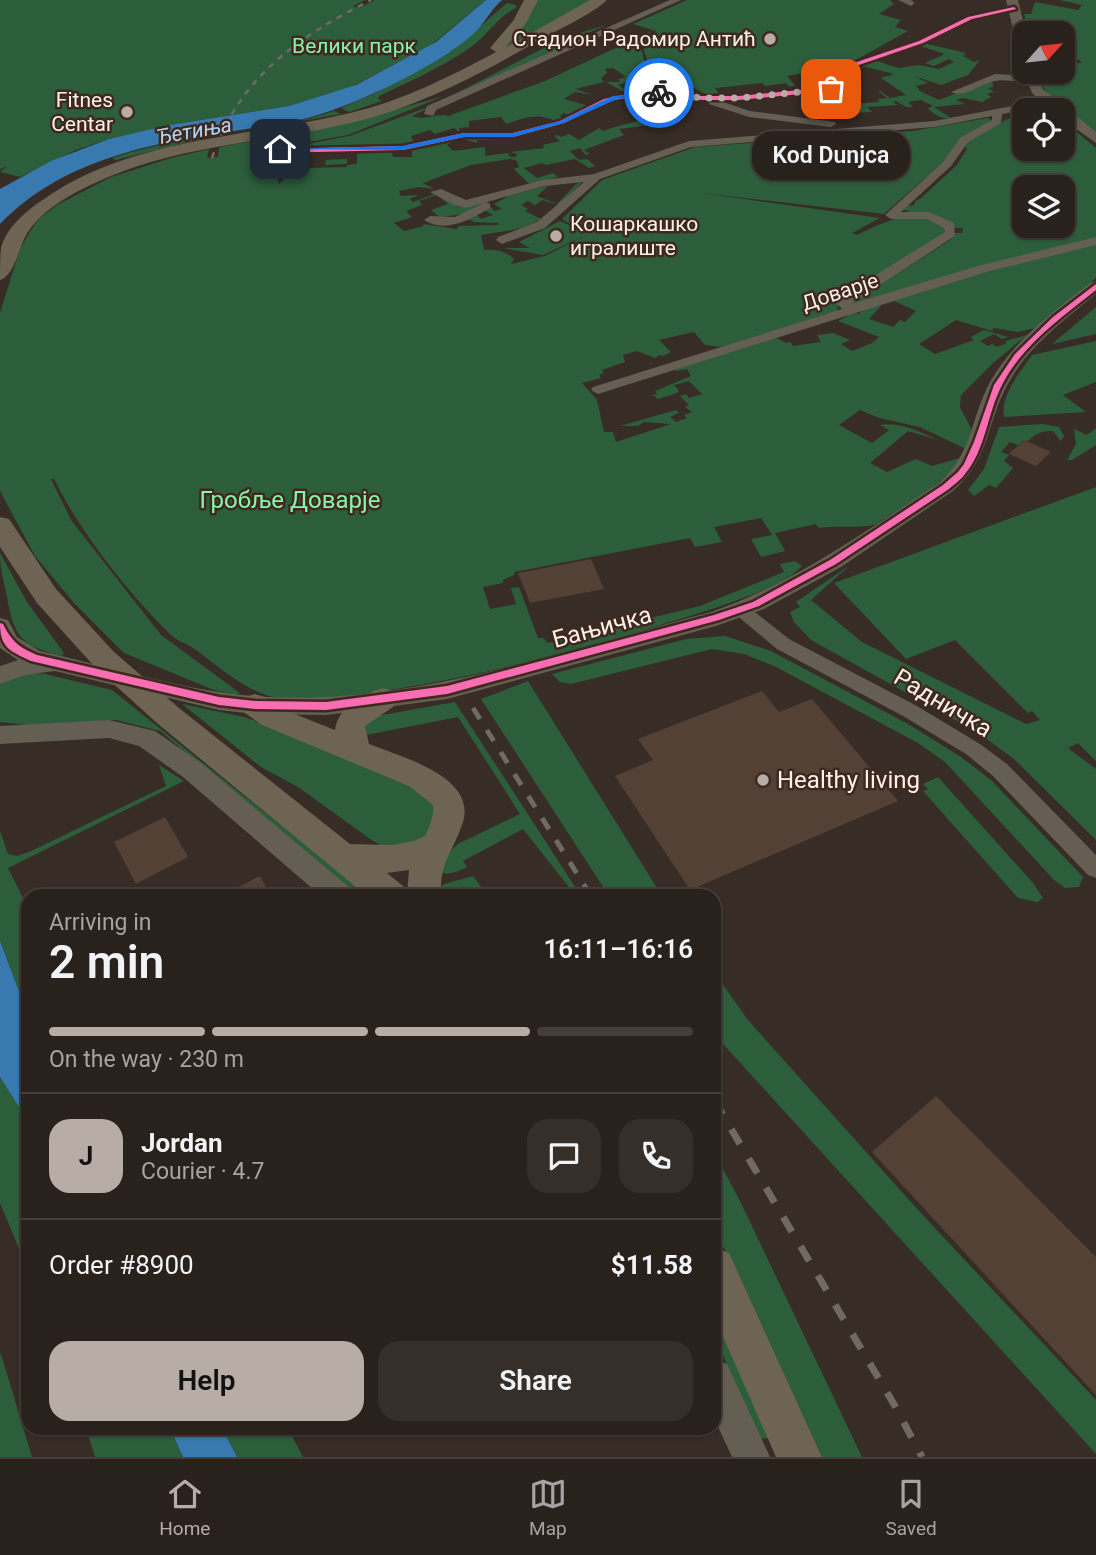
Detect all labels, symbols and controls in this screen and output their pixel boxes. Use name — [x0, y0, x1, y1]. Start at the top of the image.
north arrow — [1012, 21, 1074, 84]
map controls — [1012, 21, 1075, 238]
place label: Стадион Радомир Антић — [513, 27, 756, 51]
marker: Стадион Радомир Антић — [762, 31, 778, 47]
park label: Велики парк — [292, 34, 417, 58]
courier — [624, 58, 694, 128]
pin — [801, 59, 861, 119]
icon: bag — [812, 70, 850, 108]
icon: bike — [640, 74, 678, 112]
place label: Fitnes Centar — [51, 88, 113, 136]
button: locate — [1012, 98, 1075, 161]
marker: Fitnes Centar — [119, 104, 135, 120]
water label: Ђетиња — [154, 113, 234, 149]
pin — [250, 119, 310, 179]
icon: home — [261, 130, 299, 168]
callout: Kod Dunjca — [752, 131, 910, 180]
text: Kod Dunjca — [773, 142, 889, 169]
button: layers — [1012, 175, 1075, 238]
place label: Кошаркашко игралиште — [570, 212, 698, 260]
marker: Кошаркашко игралиште — [548, 228, 564, 244]
street label: Доварје — [799, 268, 881, 316]
park label: Гробље Доварје — [200, 486, 380, 514]
street label: Бањичка — [549, 600, 655, 654]
street label: Радничка — [889, 663, 997, 743]
place label: Healthy living — [777, 766, 920, 794]
marker: Healthy living — [755, 772, 771, 788]
text: Arriving in — [49, 909, 152, 936]
text: 16:11–16:16 — [543, 934, 693, 964]
text: 2 min — [49, 935, 164, 989]
text: On the way · 230 m — [49, 1046, 244, 1073]
button: chat — [527, 1119, 601, 1193]
button: phone — [619, 1119, 693, 1193]
text: Jordan — [141, 1128, 223, 1158]
text: J — [79, 1141, 93, 1171]
text: Courier · 4.7 — [141, 1158, 264, 1185]
text: Order #8900 — [49, 1250, 194, 1280]
text: $11.58 — [611, 1250, 693, 1280]
button: Help — [49, 1341, 364, 1421]
button: Share — [378, 1341, 693, 1421]
tab: Home — [159, 1475, 210, 1540]
tab: Map — [529, 1475, 567, 1540]
tab: Saved — [885, 1475, 937, 1540]

